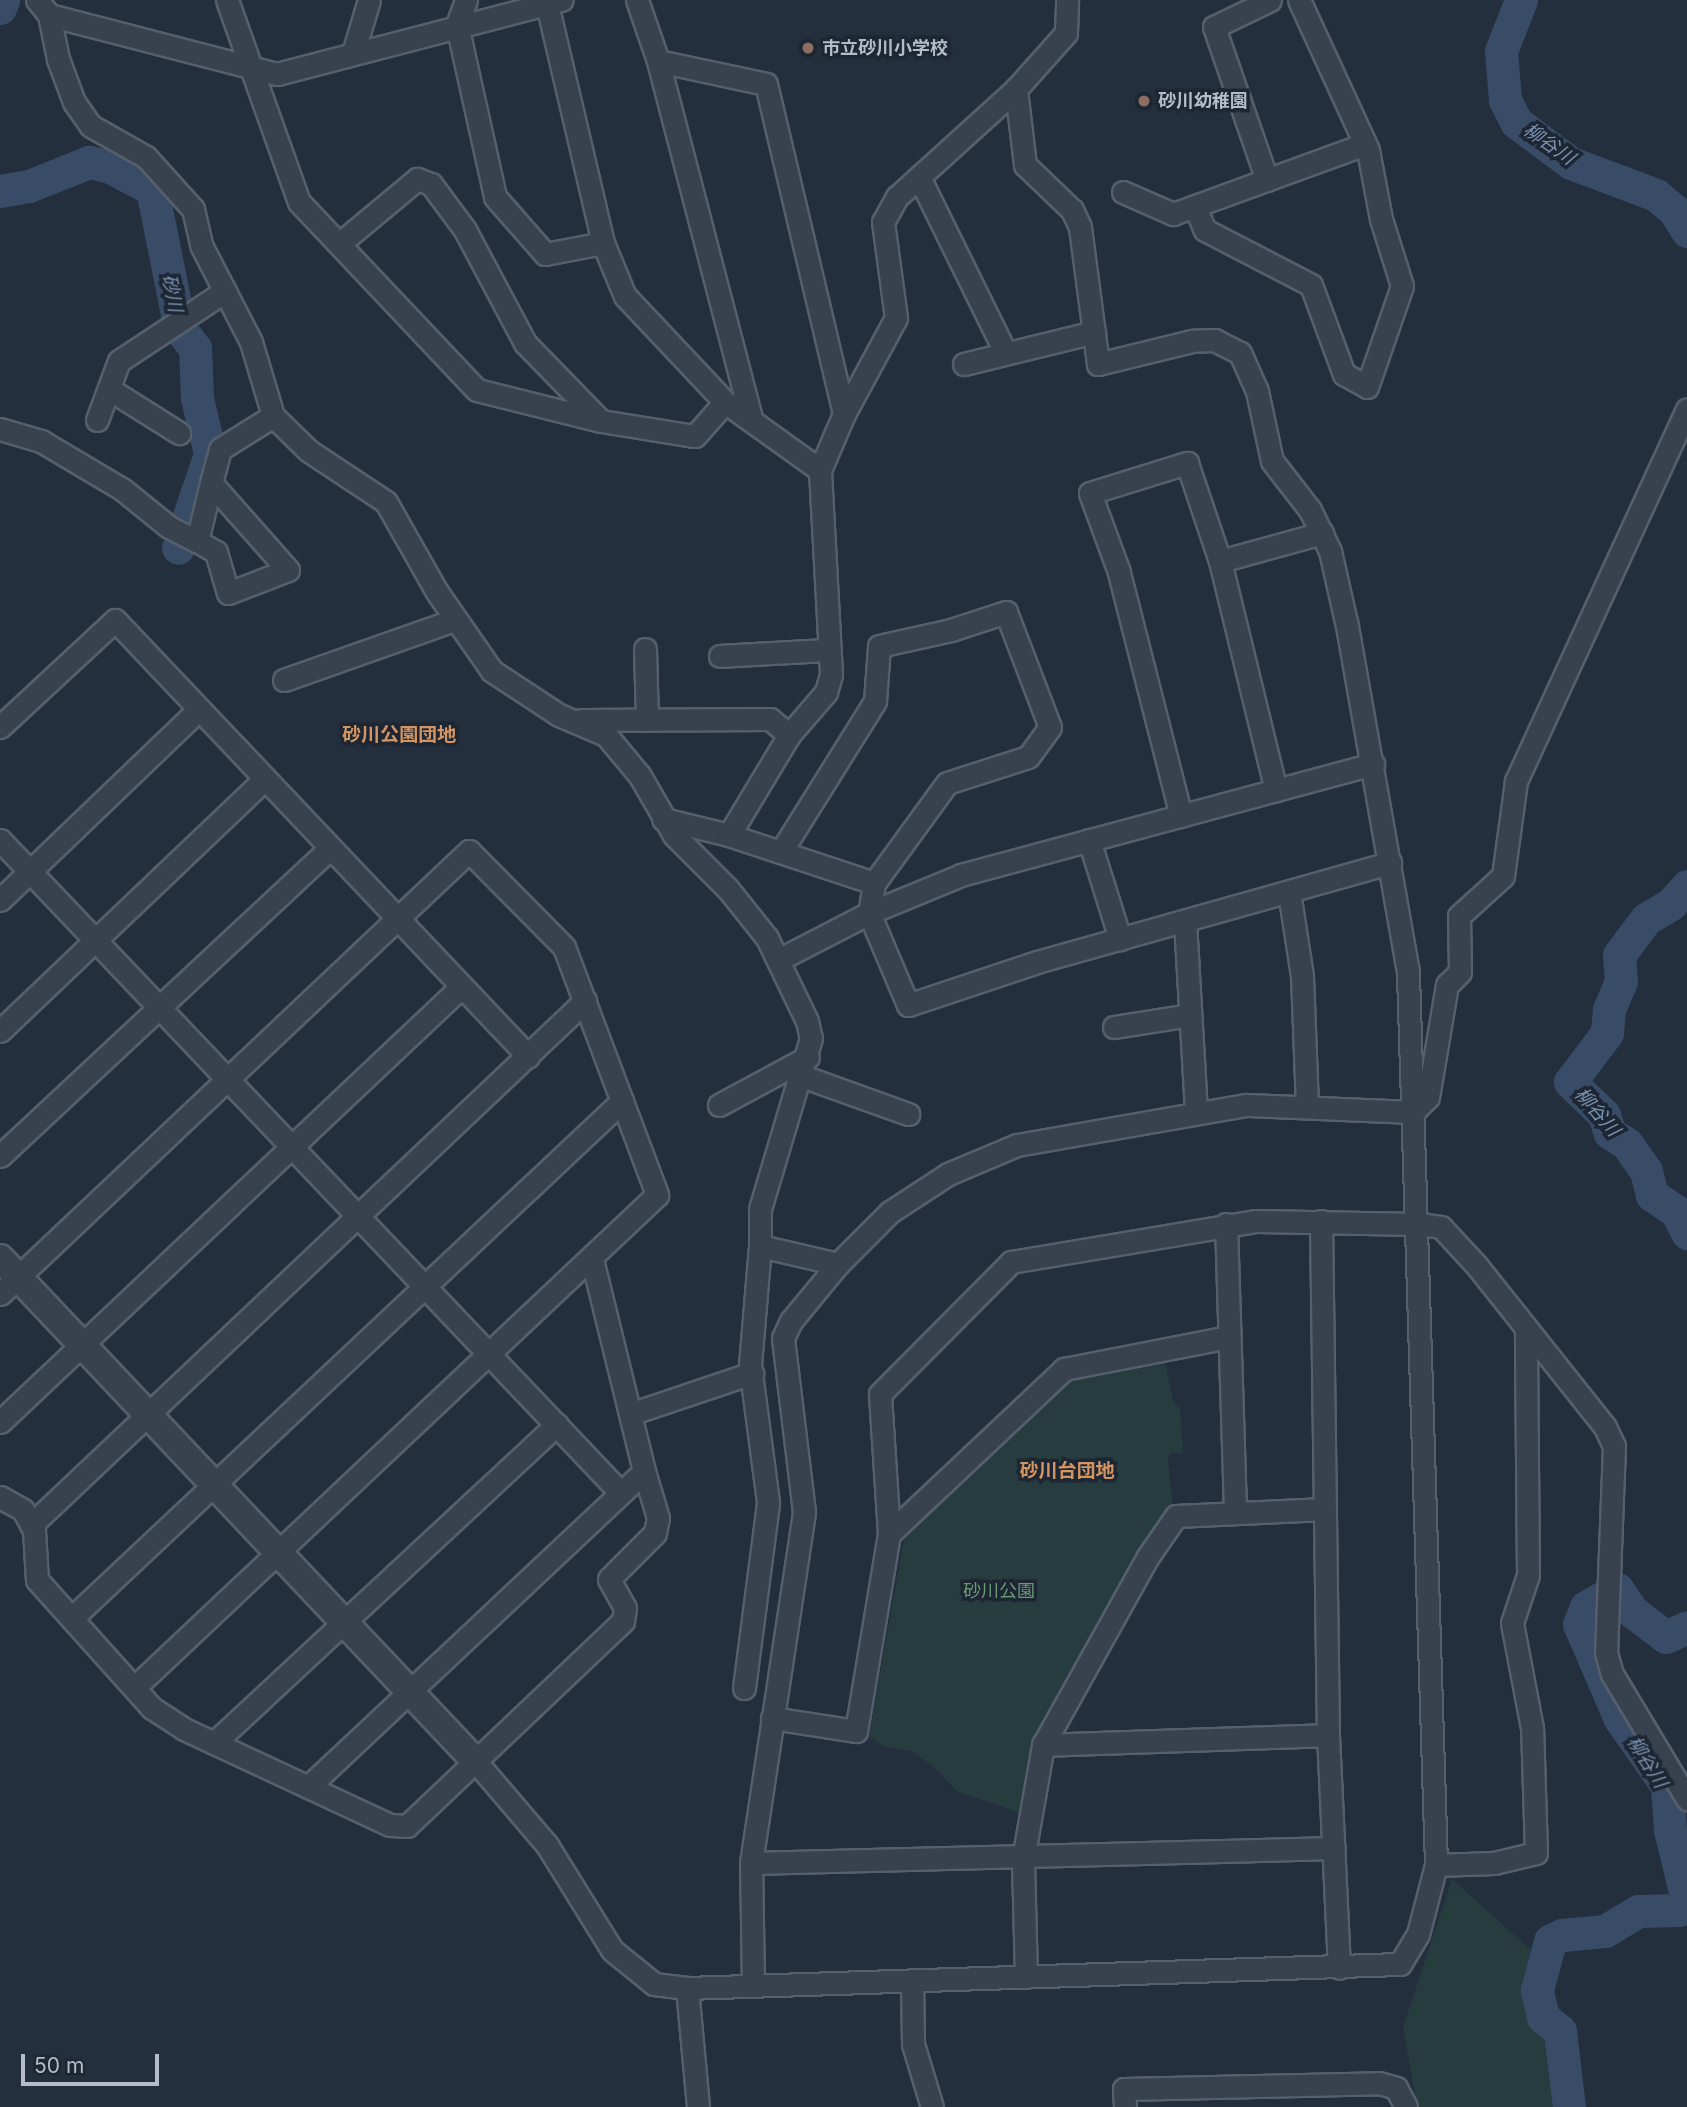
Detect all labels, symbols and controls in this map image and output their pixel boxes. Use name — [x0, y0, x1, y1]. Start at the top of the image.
place label: 市立砂川小学校 — [822, 37, 948, 59]
marker: 市立砂川小学校 — [800, 40, 816, 56]
place label: 砂川幼稚園 — [1158, 90, 1248, 112]
marker: 砂川幼稚園 — [1136, 93, 1152, 109]
water label: 柳谷川 — [1519, 118, 1579, 170]
water label: 砂川 — [157, 272, 187, 314]
district label: 砂川公園団地 — [342, 724, 456, 746]
water label: 柳谷川 — [1570, 1083, 1624, 1141]
district label: 砂川台団地 — [1020, 1460, 1114, 1482]
park label: 砂川公園 — [963, 1580, 1035, 1602]
water label: 柳谷川 — [1622, 1732, 1672, 1792]
scale bar — [24, 2040, 163, 2084]
text: 50 m — [34, 2053, 84, 2078]

